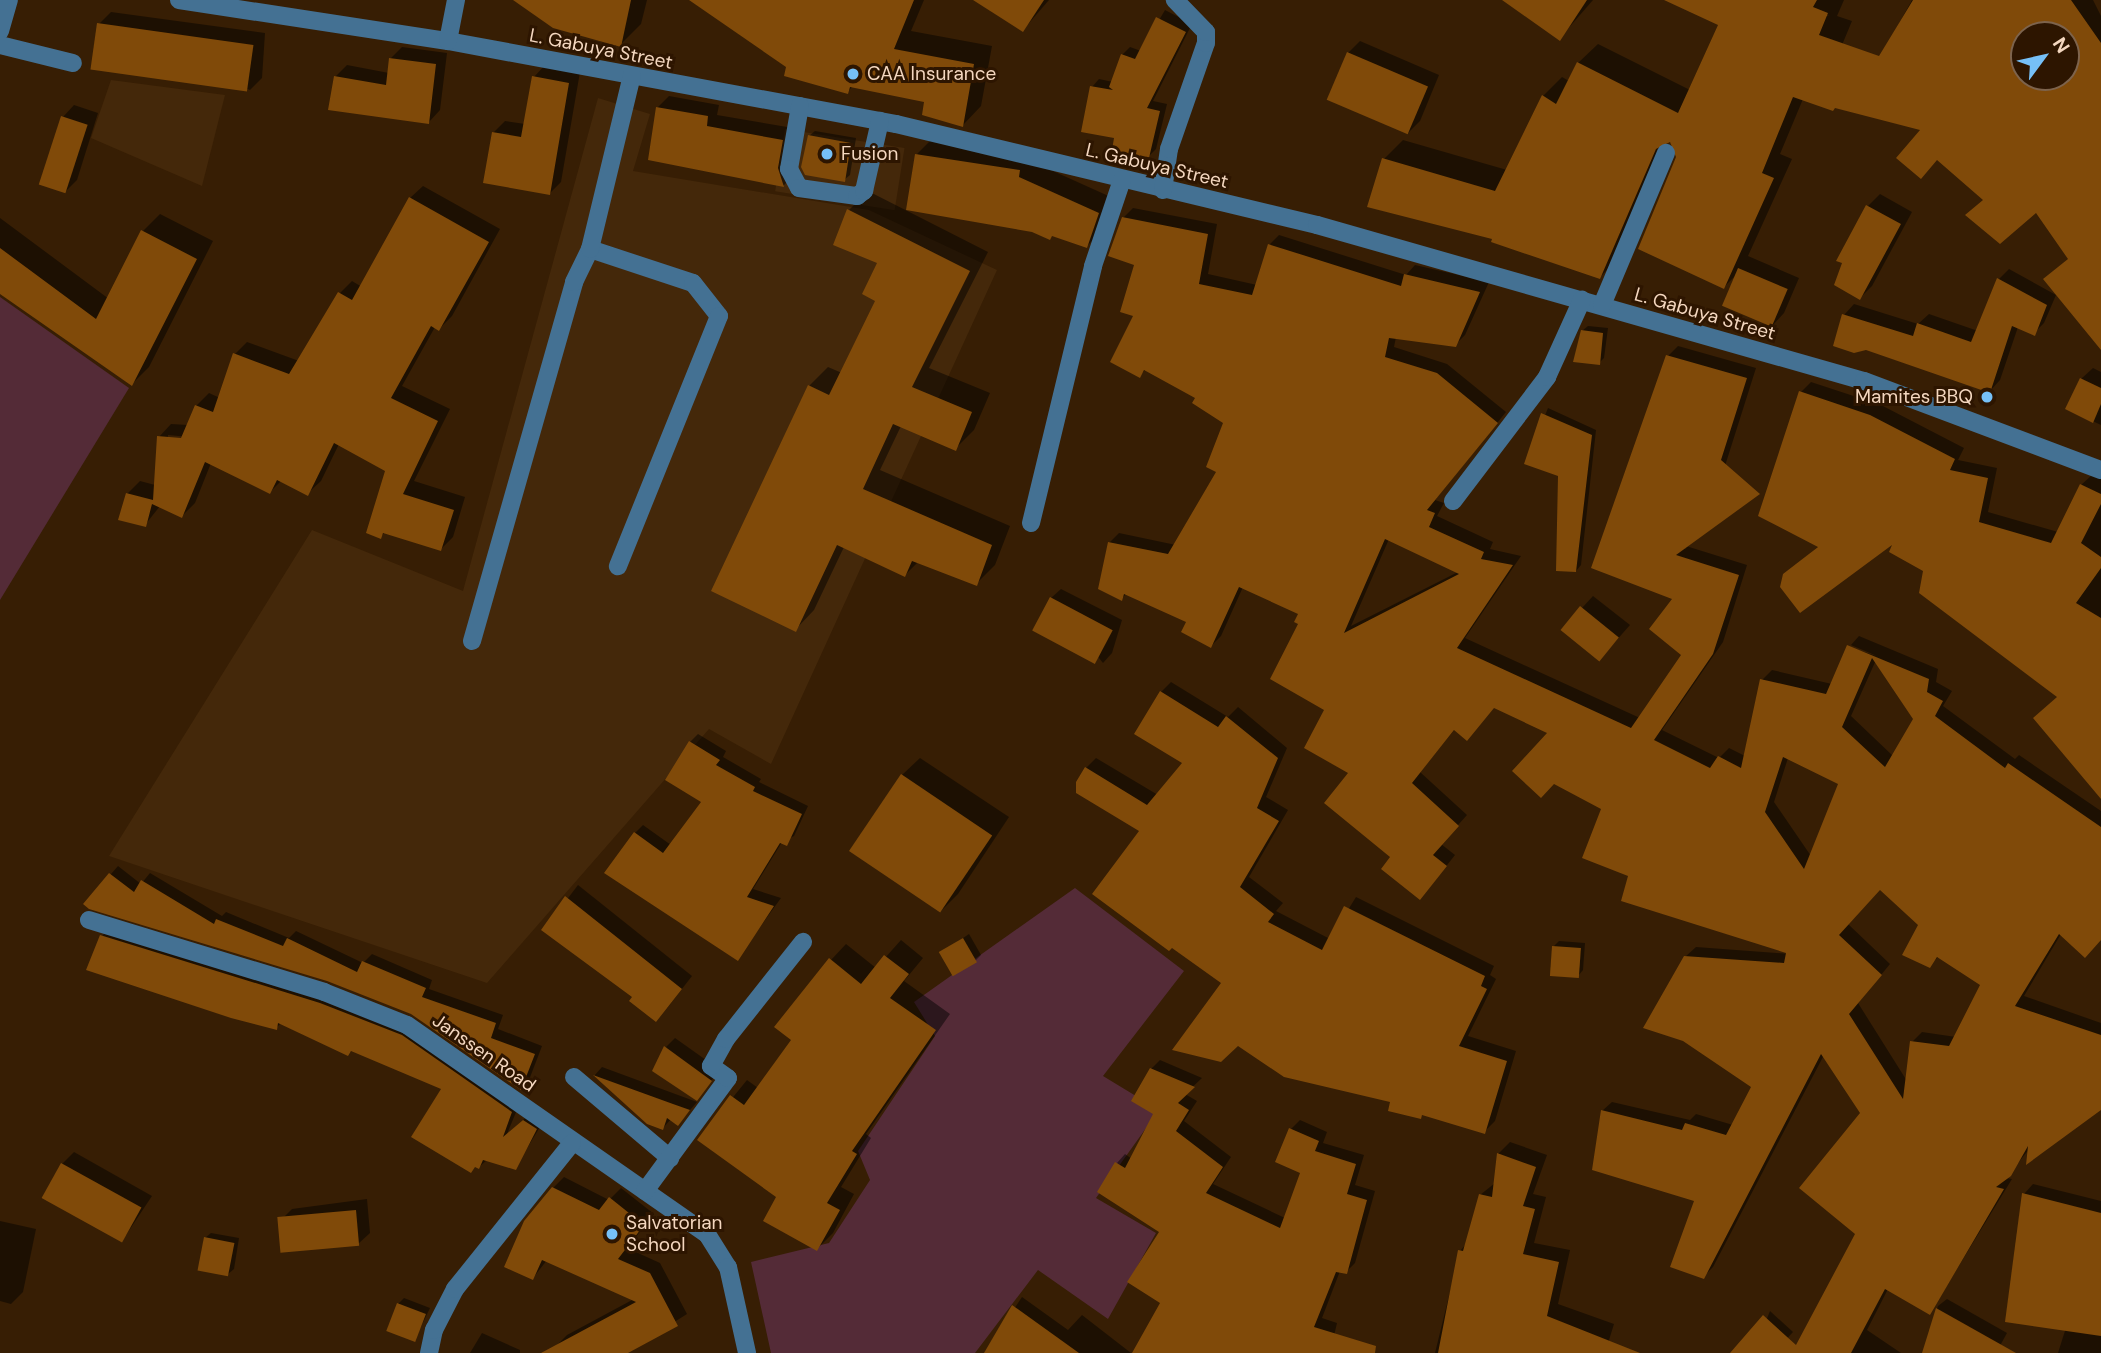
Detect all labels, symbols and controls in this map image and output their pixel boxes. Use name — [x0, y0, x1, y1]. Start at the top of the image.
north arrow — [2010, 21, 2080, 91]
street label: L. Gabuya Street — [527, 24, 675, 74]
text: N — [2047, 33, 2076, 58]
place label: CAA Insurance — [867, 63, 996, 85]
marker: CAA Insurance — [845, 66, 861, 82]
street label: L. Gabuya Street — [1084, 139, 1230, 193]
place label: Fusion — [841, 143, 898, 165]
marker: Fusion — [819, 146, 835, 162]
street label: L. Gabuya Street — [1632, 283, 1778, 345]
place label: Mamites BBQ — [1855, 386, 1973, 408]
marker: Mamites BBQ — [1979, 389, 1995, 405]
street label: Janssen Road — [428, 1009, 540, 1097]
place label: Salvatorian School — [626, 1212, 722, 1256]
marker: Salvatorian School — [604, 1226, 620, 1242]

